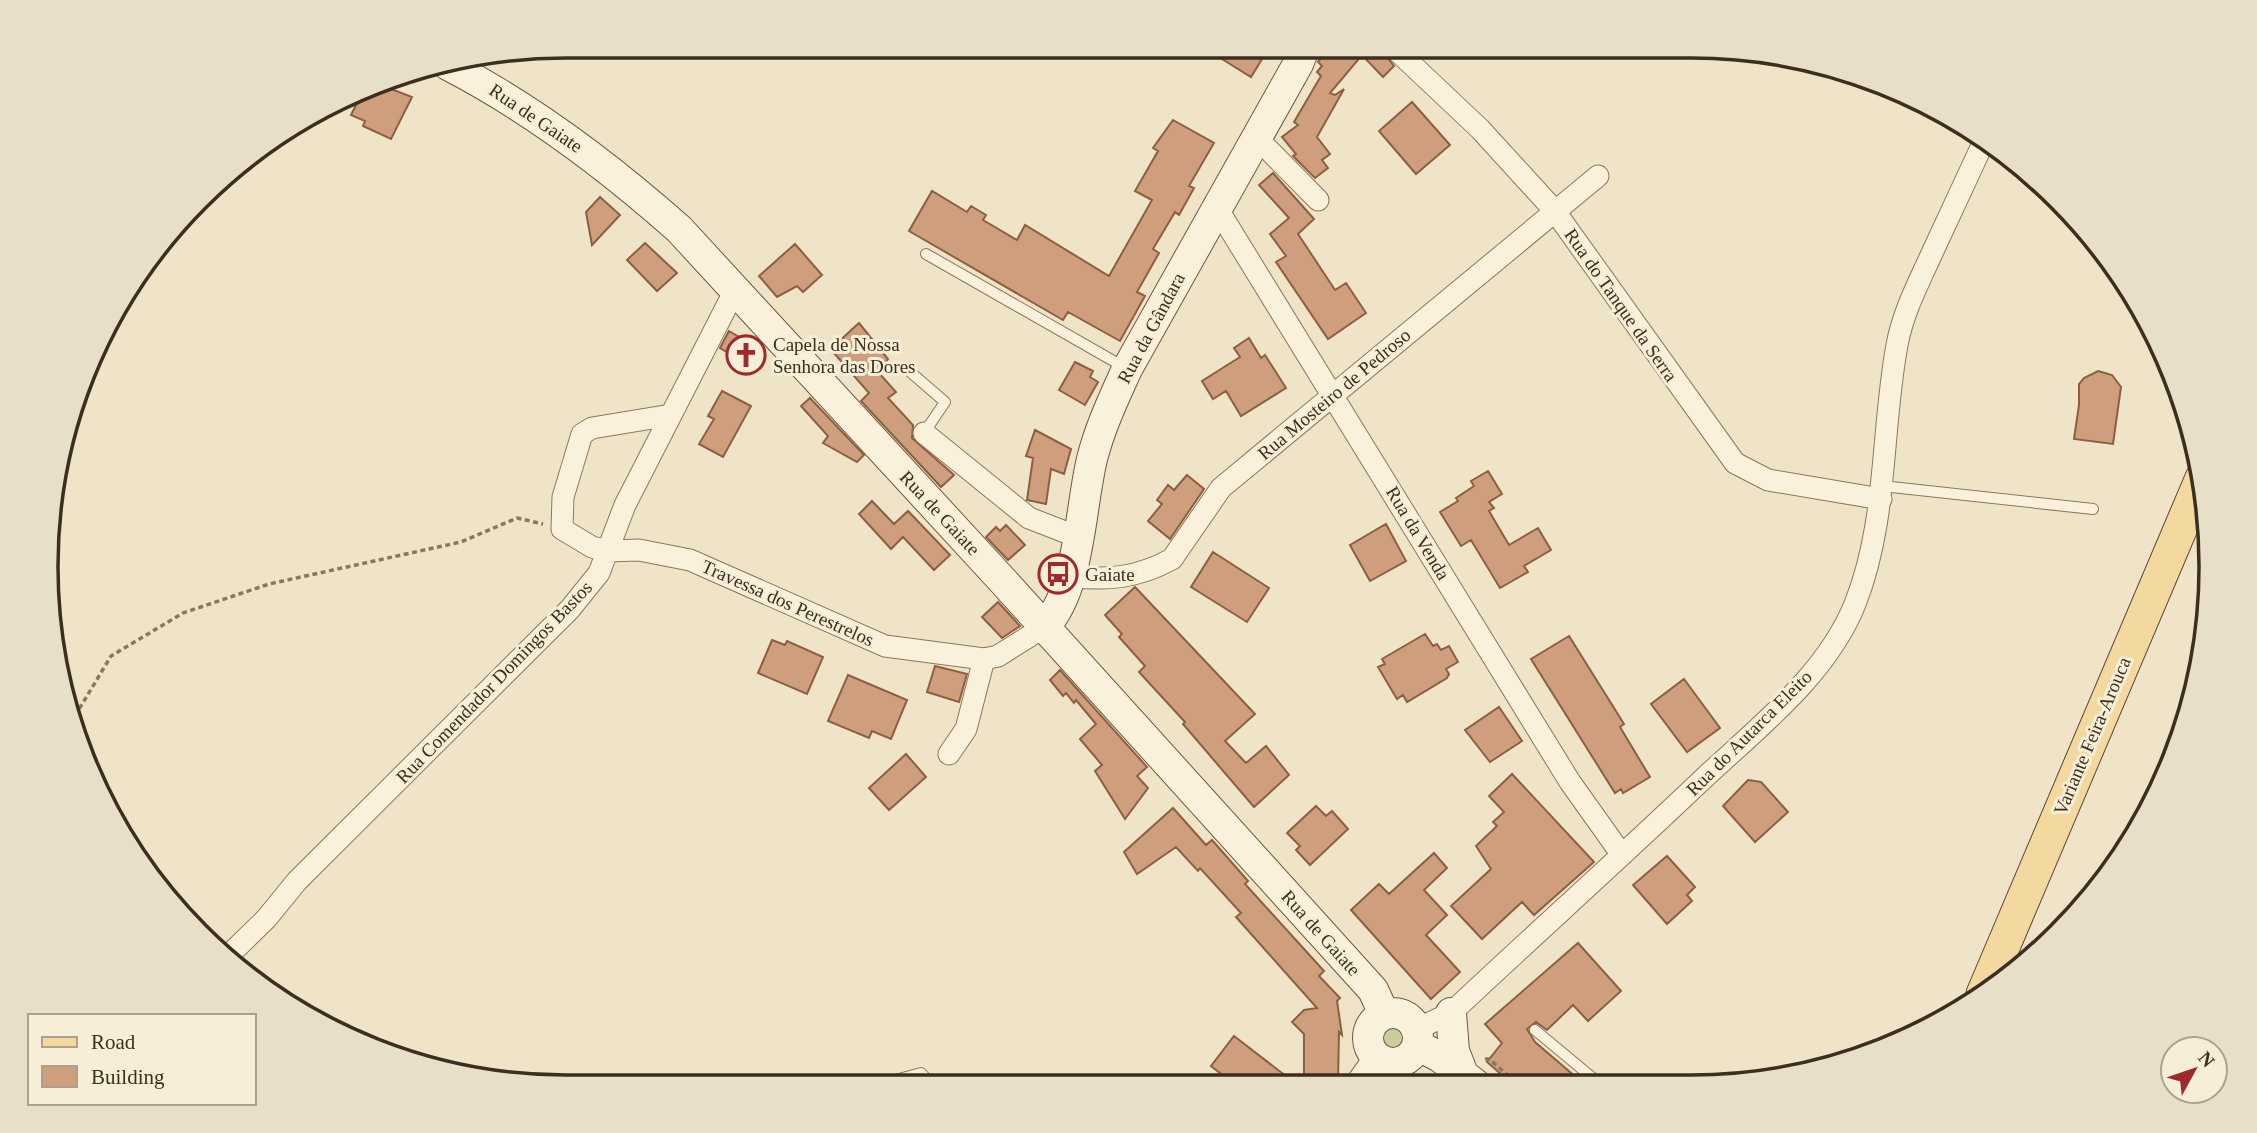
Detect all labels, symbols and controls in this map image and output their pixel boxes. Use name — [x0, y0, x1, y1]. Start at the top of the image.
street label: Rua de Gaiate — [486, 79, 586, 157]
street label: Rua do Tanque da Serra — [1560, 224, 1682, 386]
street label: Rua da Gândara — [1113, 269, 1189, 387]
street label: Rua Mosteiro de Pedroso — [1253, 324, 1415, 464]
church icon: Capela de Nossa Senhora das Dores — [725, 334, 767, 376]
place label: Capela de Nossa Senhora das Dores — [773, 334, 915, 377]
street label: Rua de Gaiate — [896, 466, 984, 560]
street label: Rua da Venda — [1382, 483, 1454, 584]
bus stop icon: Gaiate — [1037, 553, 1079, 595]
street label: Travessa dos Perestrelos — [699, 556, 877, 650]
place label: Gaiate — [1085, 564, 1135, 585]
street label: Rua Comendador Domingos Bastos — [392, 577, 596, 787]
street label: Variante Feira-Arouca — [2049, 653, 2135, 818]
street label: Rua do Autarca Eleito — [1682, 666, 1816, 800]
street label: Rua de Gaiate — [1277, 886, 1365, 980]
legend — [28, 1014, 256, 1105]
text: Road — [91, 1030, 136, 1054]
north arrow — [2159, 1035, 2229, 1105]
text: N — [2194, 1047, 2219, 1072]
text: Building — [91, 1065, 165, 1089]

